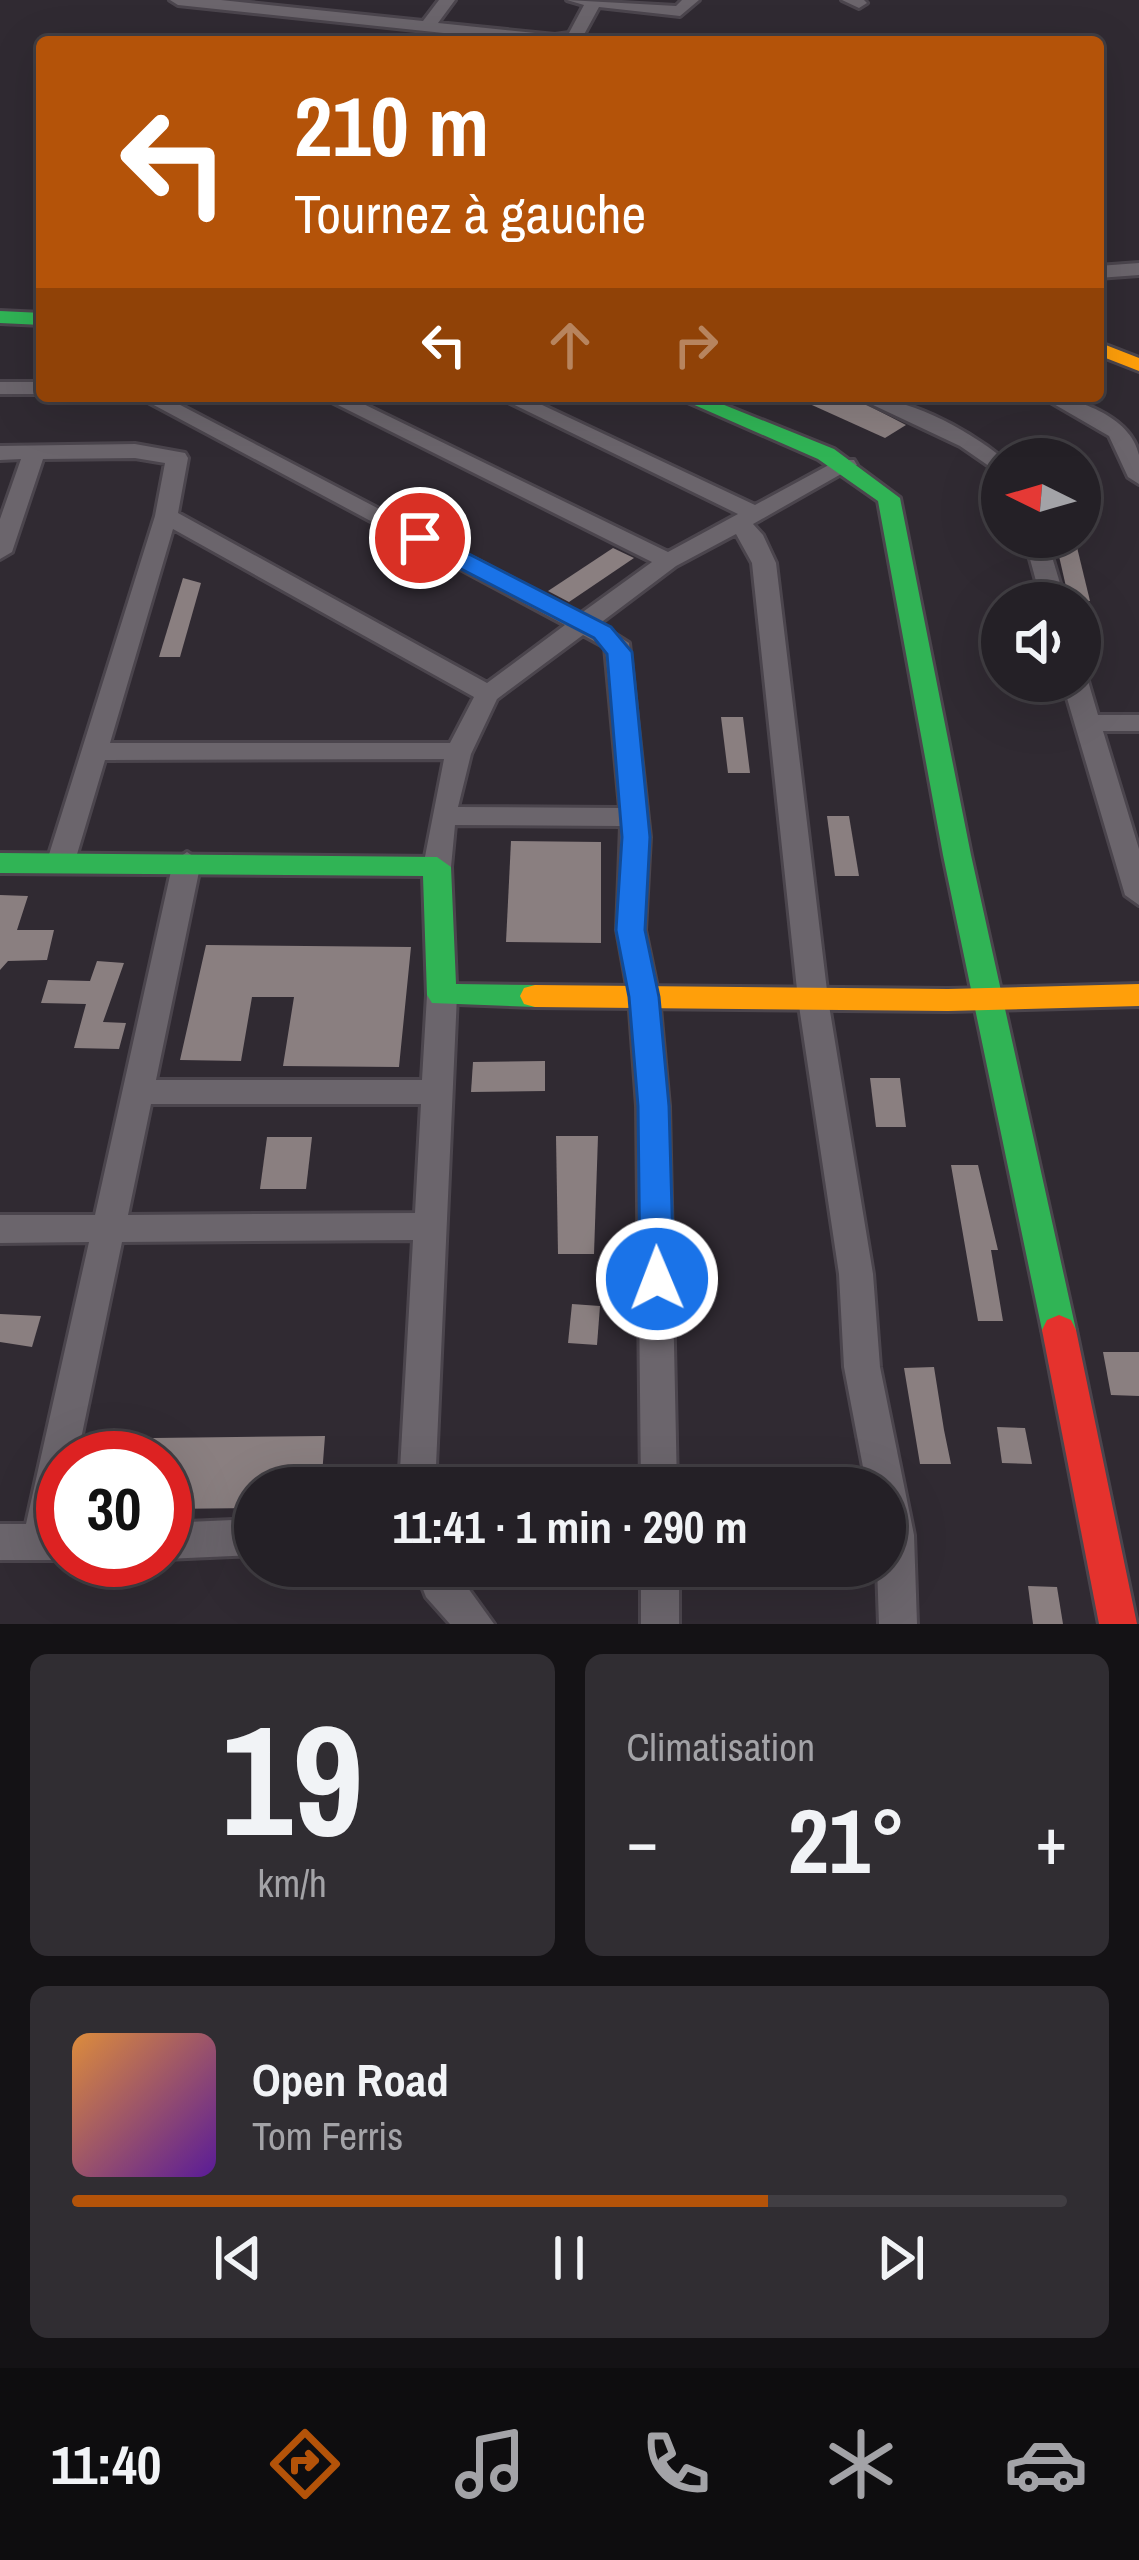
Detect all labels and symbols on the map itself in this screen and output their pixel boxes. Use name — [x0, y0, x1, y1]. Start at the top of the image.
north arrow — [981, 438, 1101, 558]
pin — [369, 487, 471, 589]
position arrow — [594, 1216, 720, 1342]
speed limit sign: 30 — [36, 1431, 192, 1587]

